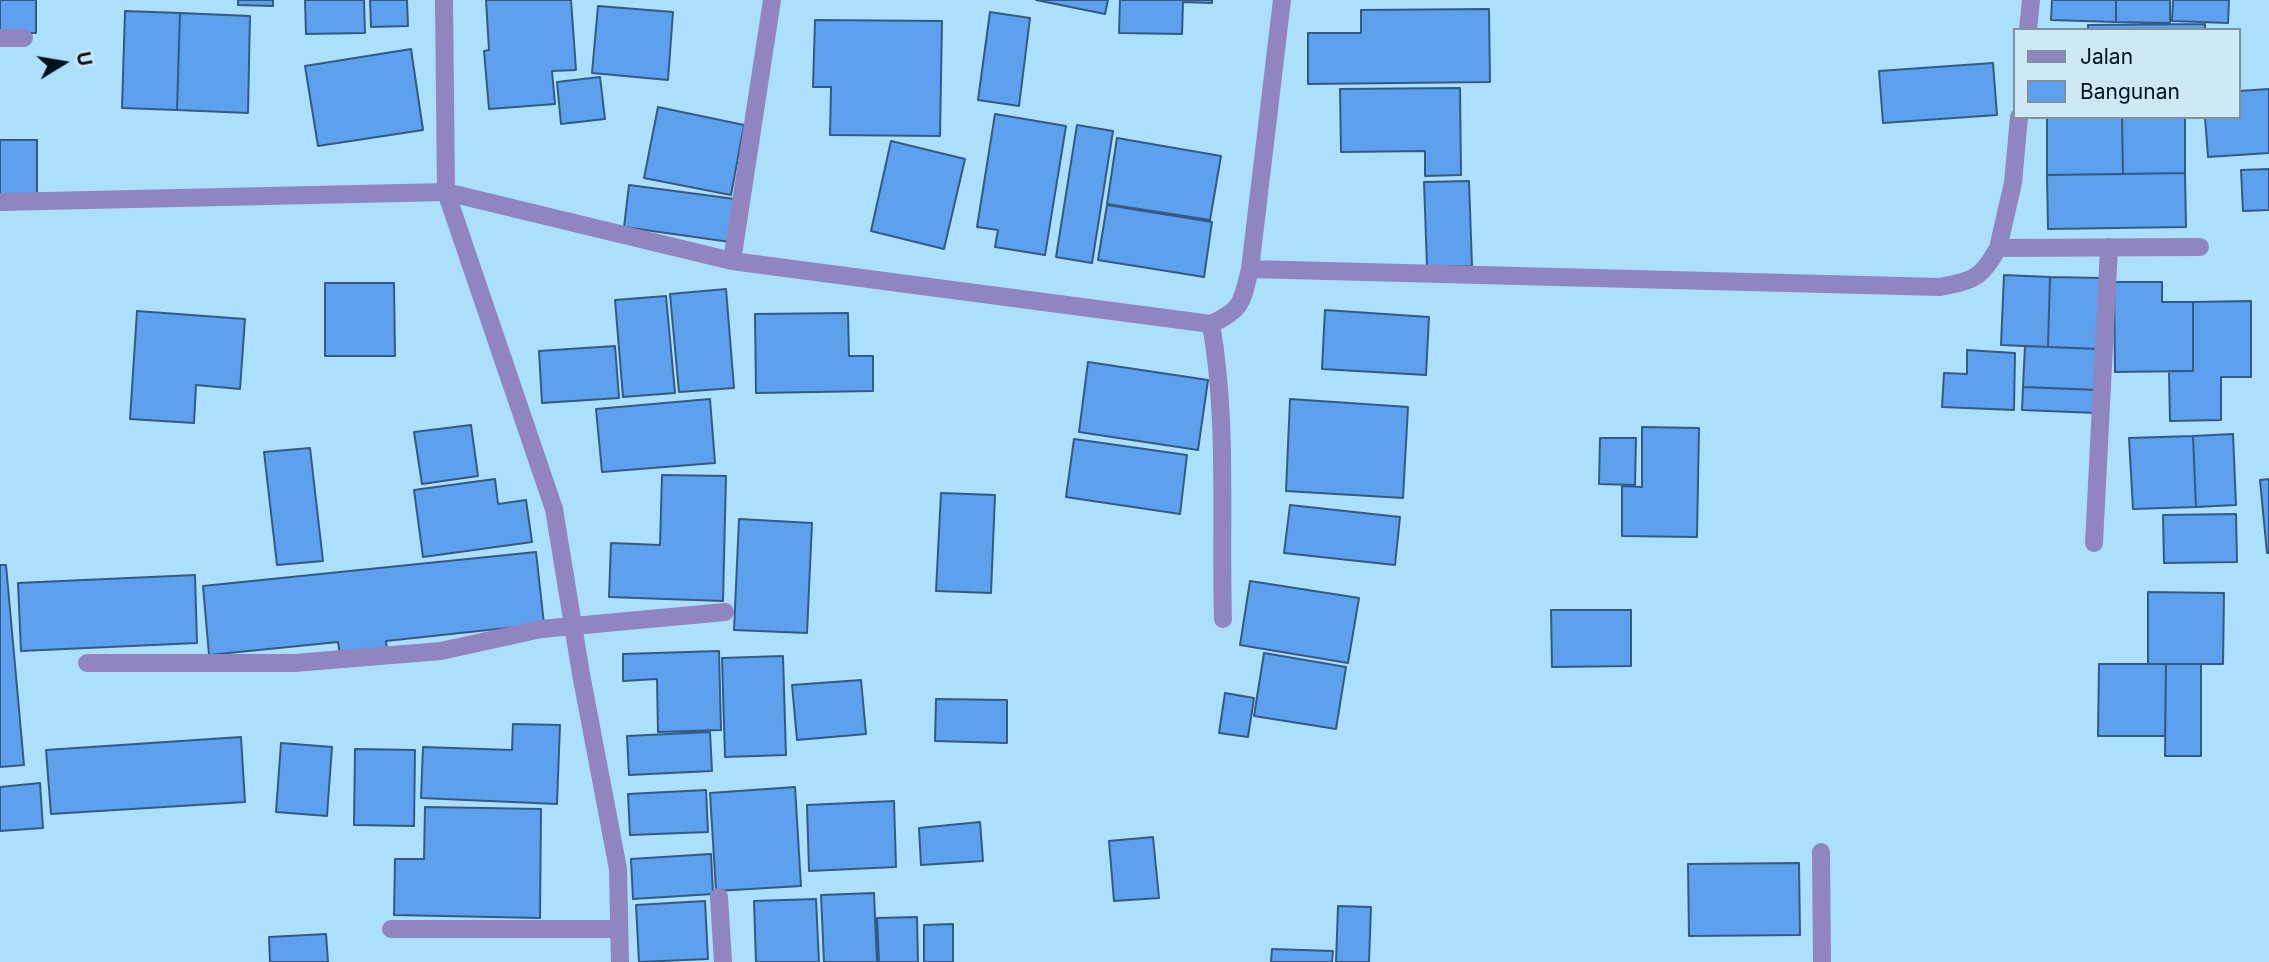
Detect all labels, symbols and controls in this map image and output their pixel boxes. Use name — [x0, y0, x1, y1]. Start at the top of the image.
north arrow — [28, 28, 98, 98]
legend — [2014, 28, 2241, 119]
text: Jalan — [2080, 44, 2133, 69]
text: U — [71, 50, 97, 68]
text: Bangunan — [2080, 79, 2180, 104]

